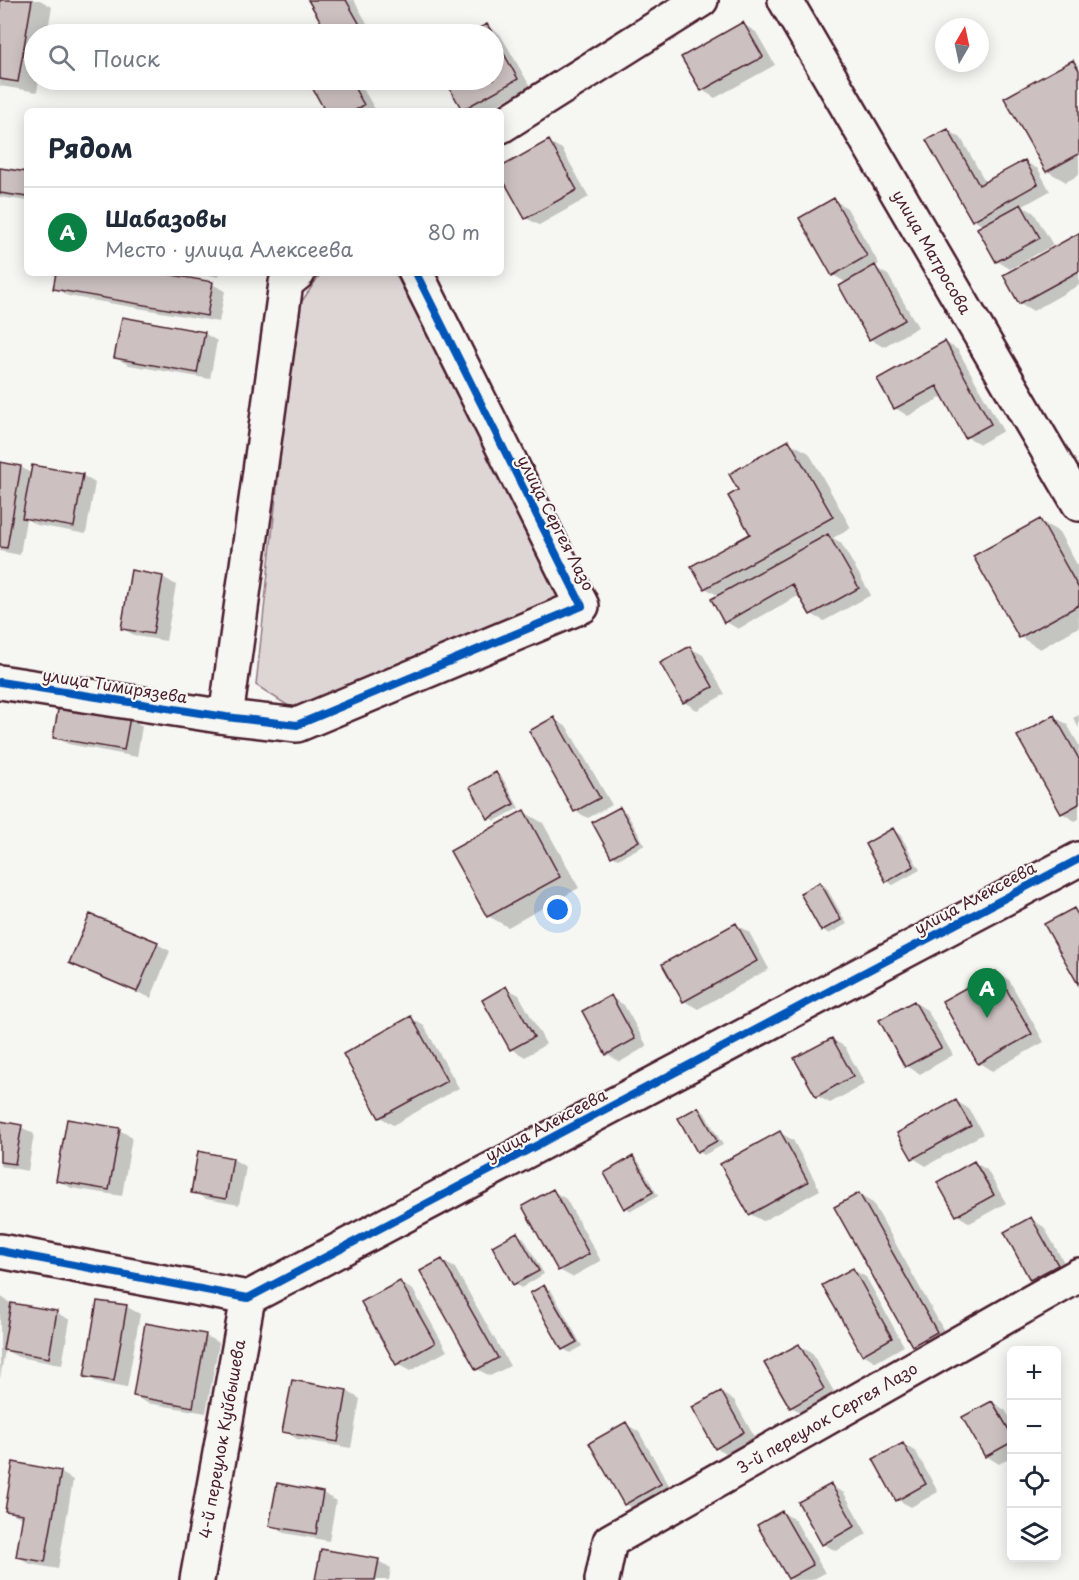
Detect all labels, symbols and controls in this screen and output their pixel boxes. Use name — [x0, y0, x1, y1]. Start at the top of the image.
north arrow — [935, 18, 989, 72]
search box — [24, 24, 504, 90]
icon: search — [45, 41, 78, 74]
text: Поиск — [93, 41, 160, 74]
text: Рядом — [48, 128, 133, 167]
street label: улица Матросова — [887, 185, 978, 318]
text: Шабазовы — [105, 201, 227, 234]
text: A — [60, 217, 75, 247]
text: 80 m — [428, 217, 480, 247]
text: Место · улица Алексеева — [105, 234, 353, 264]
street label: улица Сергея Лазо — [512, 451, 601, 594]
street label: улица Тимирязева — [41, 662, 189, 708]
street label: улица Алексеева — [909, 855, 1040, 939]
your location — [543, 895, 572, 924]
pin: A — [968, 968, 1006, 1018]
street label: улица Алексеева — [480, 1082, 611, 1166]
street label: 4-й переулок Куйбышева — [192, 1337, 250, 1540]
map controls — [1007, 1346, 1061, 1562]
button: + — [1007, 1346, 1061, 1400]
street label: 3-й переулок Сергея Лазо — [731, 1355, 922, 1479]
button: − — [1007, 1400, 1061, 1454]
button: locate — [1007, 1454, 1061, 1508]
button: layers — [1007, 1508, 1061, 1562]

